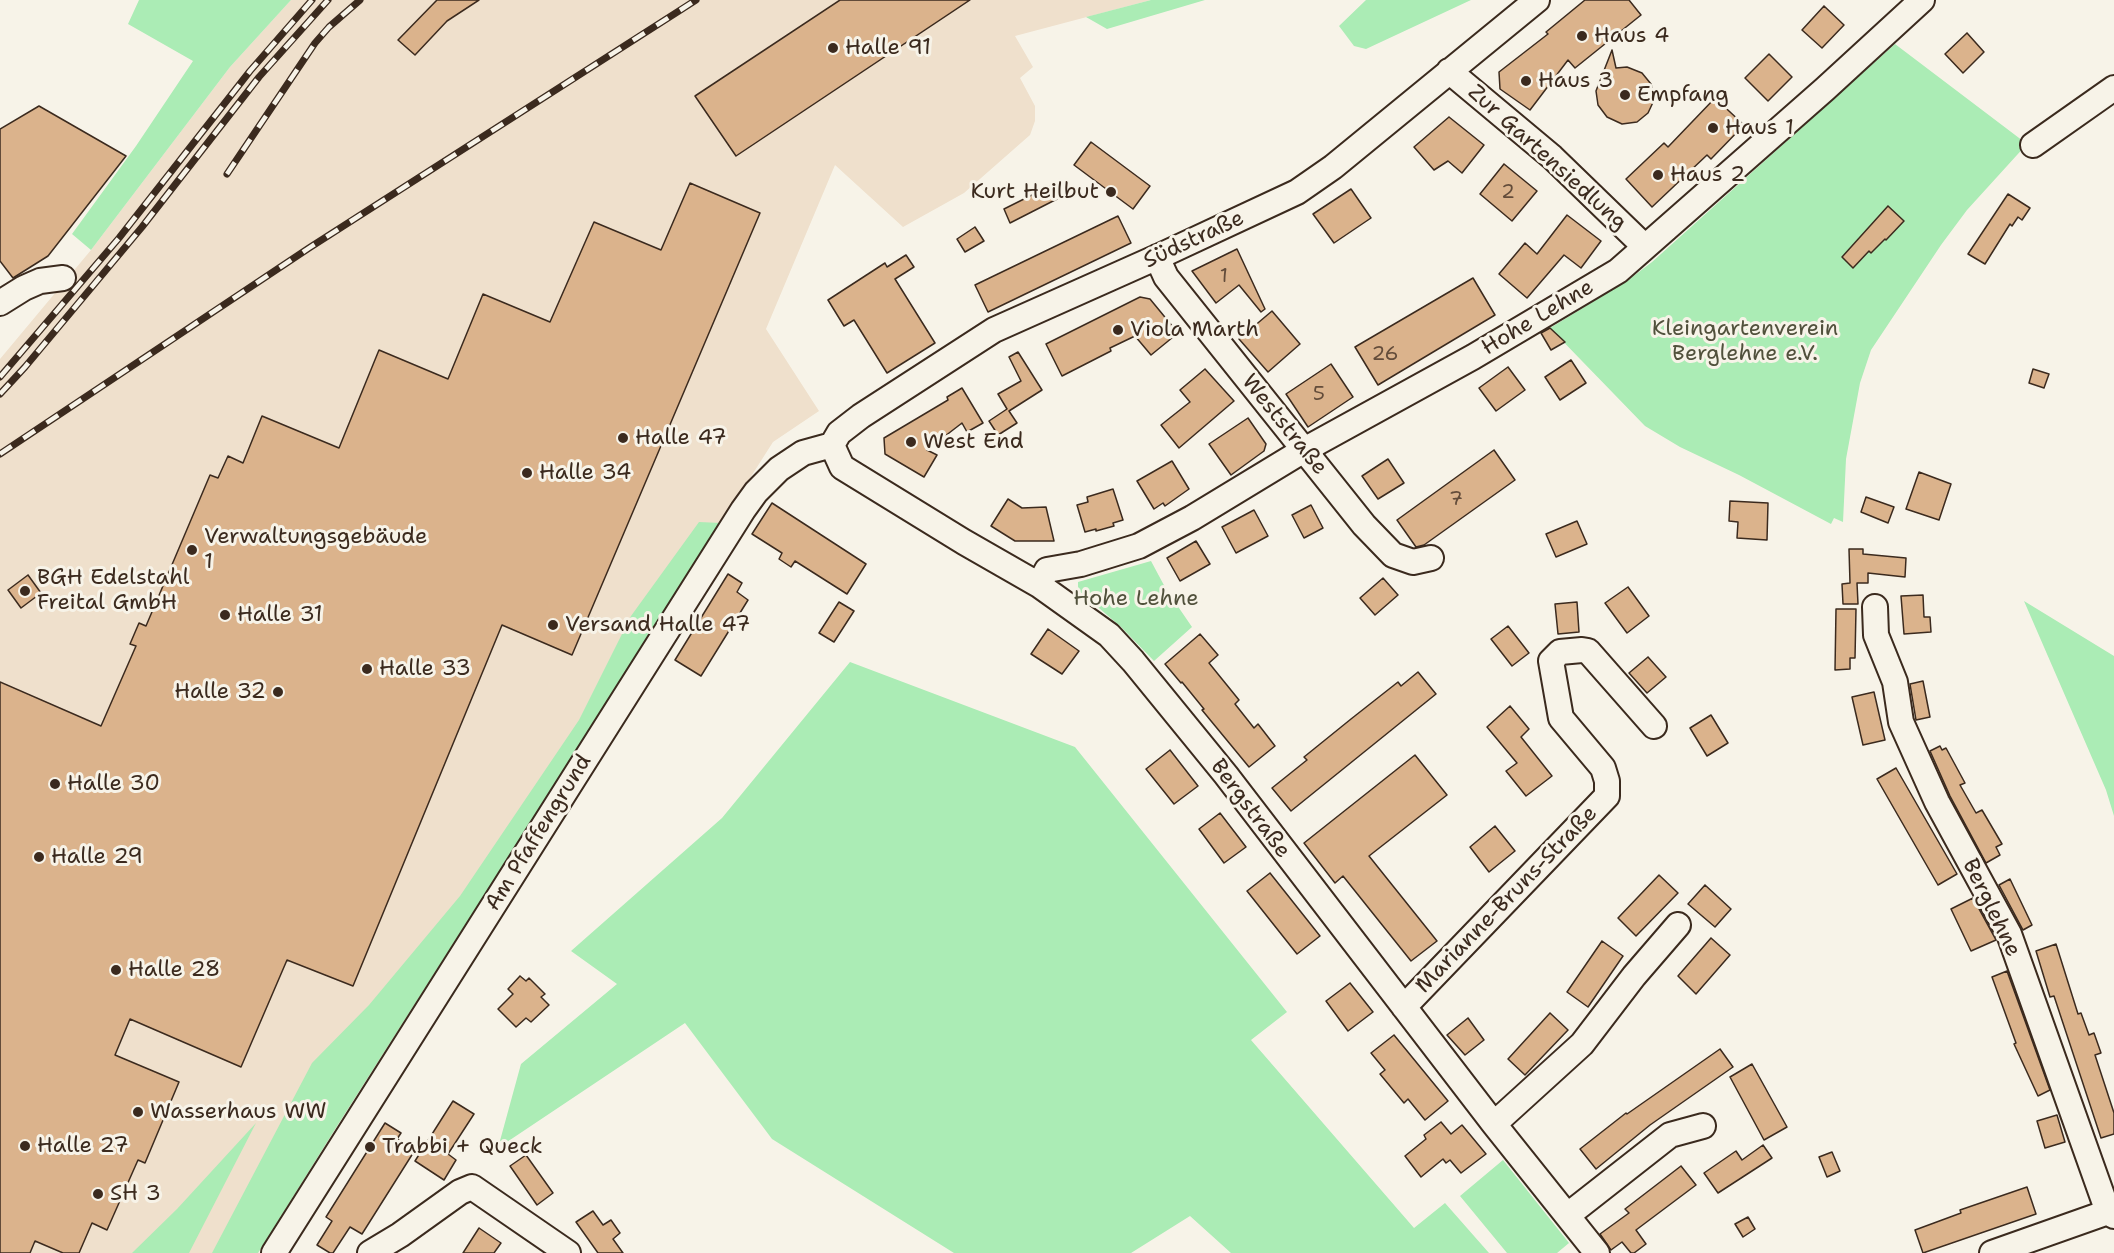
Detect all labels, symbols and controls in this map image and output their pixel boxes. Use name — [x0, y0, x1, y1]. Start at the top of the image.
place label: Haus 4 — [1594, 23, 1669, 49]
marker: Haus 4 — [1575, 29, 1589, 43]
place label: Halle 91 — [845, 35, 931, 61]
marker: Halle 91 — [826, 41, 840, 55]
place label: Haus 3 — [1538, 68, 1613, 94]
marker: Haus 3 — [1519, 74, 1533, 88]
street label: Zur Gartensiedlung — [1462, 80, 1632, 236]
place label: Empfang — [1637, 82, 1729, 108]
marker: Empfang — [1618, 88, 1632, 102]
place label: Haus 1 — [1725, 115, 1794, 141]
marker: Haus 1 — [1706, 121, 1720, 135]
place label: Haus 2 — [1670, 162, 1745, 188]
marker: Haus 2 — [1651, 168, 1665, 182]
place label: Kurt Heilbut — [970, 179, 1099, 205]
house number: 2 — [1501, 181, 1515, 205]
marker: Kurt Heilbut — [1104, 185, 1118, 199]
street label: Südstraße — [1140, 205, 1248, 275]
house number: 1 — [1220, 265, 1228, 289]
street label: Hohe Lehne — [1477, 274, 1599, 362]
park label: Kleingartenverein Berglehne e.V. — [1652, 316, 1838, 368]
place label: Viola Marth — [1130, 317, 1259, 343]
marker: Viola Marth — [1111, 323, 1125, 337]
house number: 26 — [1371, 343, 1399, 367]
street label: Weststraße — [1235, 369, 1333, 481]
house number: 5 — [1313, 383, 1325, 407]
place label: Halle 47 — [635, 425, 727, 451]
place label: West End — [923, 429, 1024, 455]
marker: Halle 47 — [616, 431, 630, 445]
marker: West End — [904, 435, 918, 449]
place label: Halle 34 — [539, 460, 631, 486]
marker: Halle 34 — [520, 466, 534, 480]
house number: 7 — [1449, 488, 1463, 512]
place label: Verwaltungsgebäude 1 — [204, 524, 428, 576]
marker: Verwaltungsgebäude 1 — [185, 543, 199, 557]
place label: BGH Edelstahl Freital GmbH — [37, 565, 189, 616]
marker: BGH Edelstahl Freital GmbH — [18, 584, 32, 598]
park label: Hohe Lehne — [1073, 586, 1199, 612]
place label: Halle 31 — [237, 602, 323, 628]
marker: Halle 31 — [218, 608, 232, 622]
place label: Versand Halle 47 — [565, 612, 750, 638]
marker: Versand Halle 47 — [546, 618, 560, 632]
place label: Halle 33 — [379, 656, 471, 682]
marker: Halle 33 — [360, 662, 374, 676]
place label: Halle 32 — [174, 679, 266, 705]
marker: Halle 32 — [271, 685, 285, 699]
street label: Am Pfaffengrund — [480, 750, 598, 916]
street label: Bergstraße — [1204, 754, 1296, 864]
place label: Halle 30 — [67, 771, 160, 797]
marker: Halle 30 — [48, 777, 62, 791]
street label: Marianne-Bruns-Straße — [1411, 801, 1603, 999]
place label: Halle 29 — [51, 844, 143, 870]
marker: Halle 29 — [32, 850, 46, 864]
street label: Berglehne — [1956, 855, 2026, 961]
place label: Halle 28 — [128, 957, 221, 983]
marker: Halle 28 — [109, 963, 123, 977]
place label: Wasserhaus WW — [150, 1099, 327, 1125]
marker: Wasserhaus WW — [131, 1105, 145, 1119]
place label: Halle 27 — [37, 1133, 129, 1159]
place label: Trabbi + Queck — [382, 1134, 543, 1160]
marker: Halle 27 — [18, 1139, 32, 1153]
marker: Trabbi + Queck — [363, 1140, 377, 1154]
place label: SH 3 — [110, 1181, 161, 1207]
marker: SH 3 — [91, 1187, 105, 1201]

